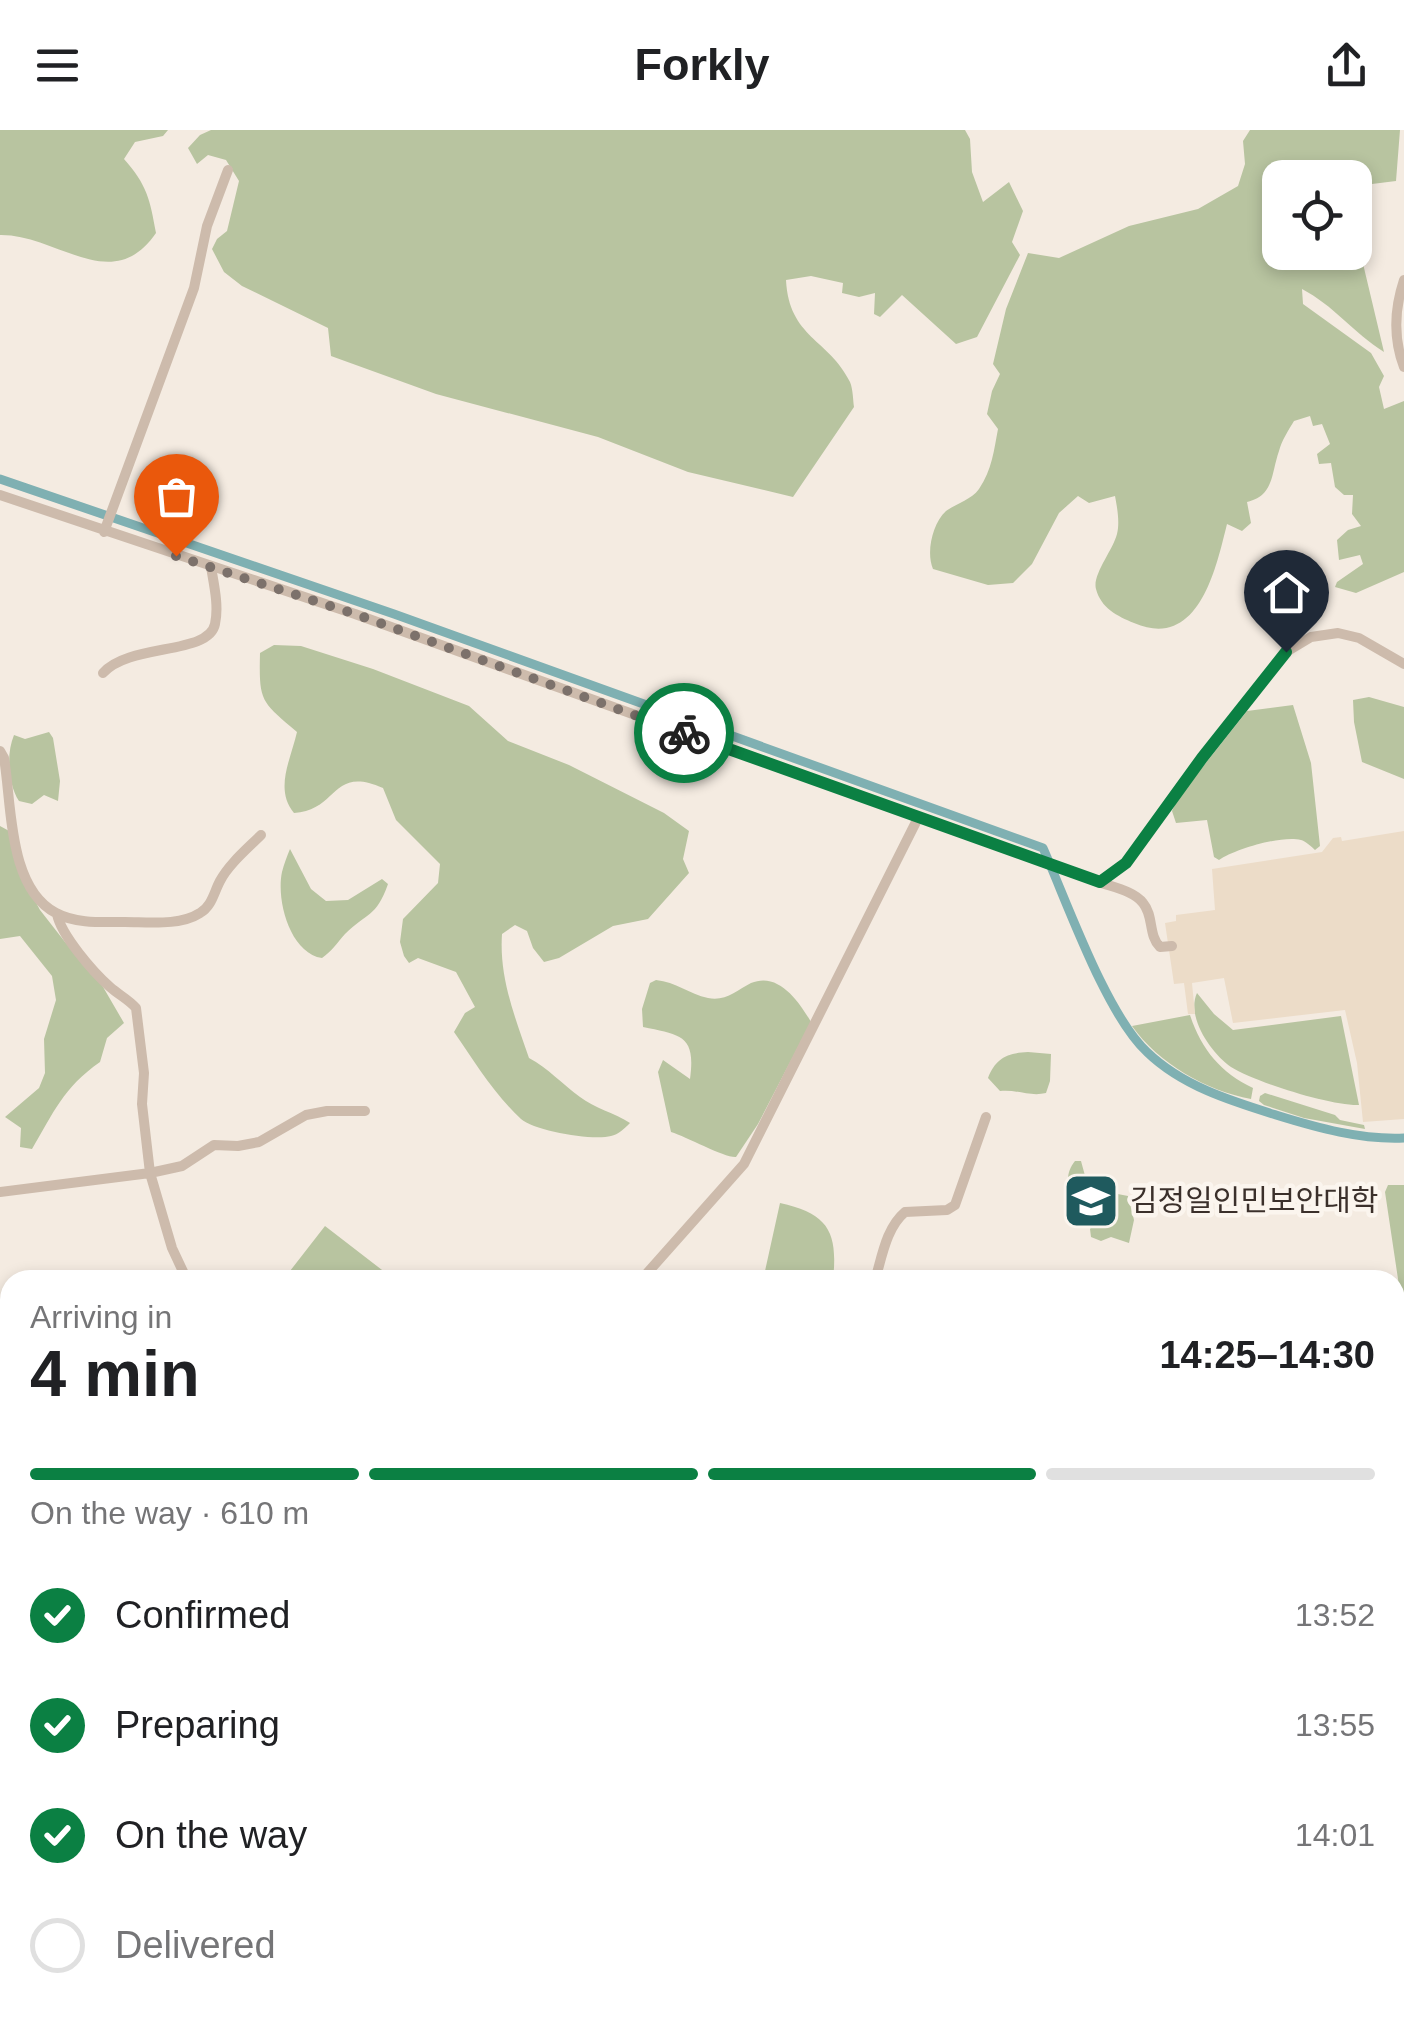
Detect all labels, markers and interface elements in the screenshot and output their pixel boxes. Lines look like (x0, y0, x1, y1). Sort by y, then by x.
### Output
icon: menu (30, 38, 85, 93)
icon: share (1319, 38, 1374, 93)
text: Forkly (634, 39, 770, 90)
map controls (1262, 160, 1372, 270)
button: locate (1262, 160, 1372, 270)
pin (134, 454, 219, 557)
icon: bag (149, 469, 204, 524)
pin (1244, 550, 1329, 653)
icon: home (1259, 565, 1314, 620)
courier (634, 683, 734, 783)
icon: bike (657, 706, 712, 761)
school or university icon: 김정일인민보안대학 (1061, 1171, 1121, 1231)
place label: 김정일인민보안대학 (1130, 1184, 1378, 1217)
text: Arriving in (30, 1299, 172, 1335)
text: 14:25–14:30 (1159, 1334, 1375, 1376)
text: 4 min (30, 1337, 200, 1410)
text: On the way · 610 m (30, 1495, 309, 1531)
icon: check (30, 1588, 85, 1643)
text: Confirmed (115, 1594, 290, 1636)
text: 13:52 (1295, 1597, 1375, 1633)
icon: check (30, 1698, 85, 1753)
text: Preparing (115, 1704, 280, 1746)
text: 13:55 (1295, 1707, 1375, 1743)
icon: check (30, 1808, 85, 1863)
text: On the way (115, 1814, 307, 1856)
text: 14:01 (1295, 1817, 1375, 1853)
text: Delivered (115, 1924, 276, 1966)

